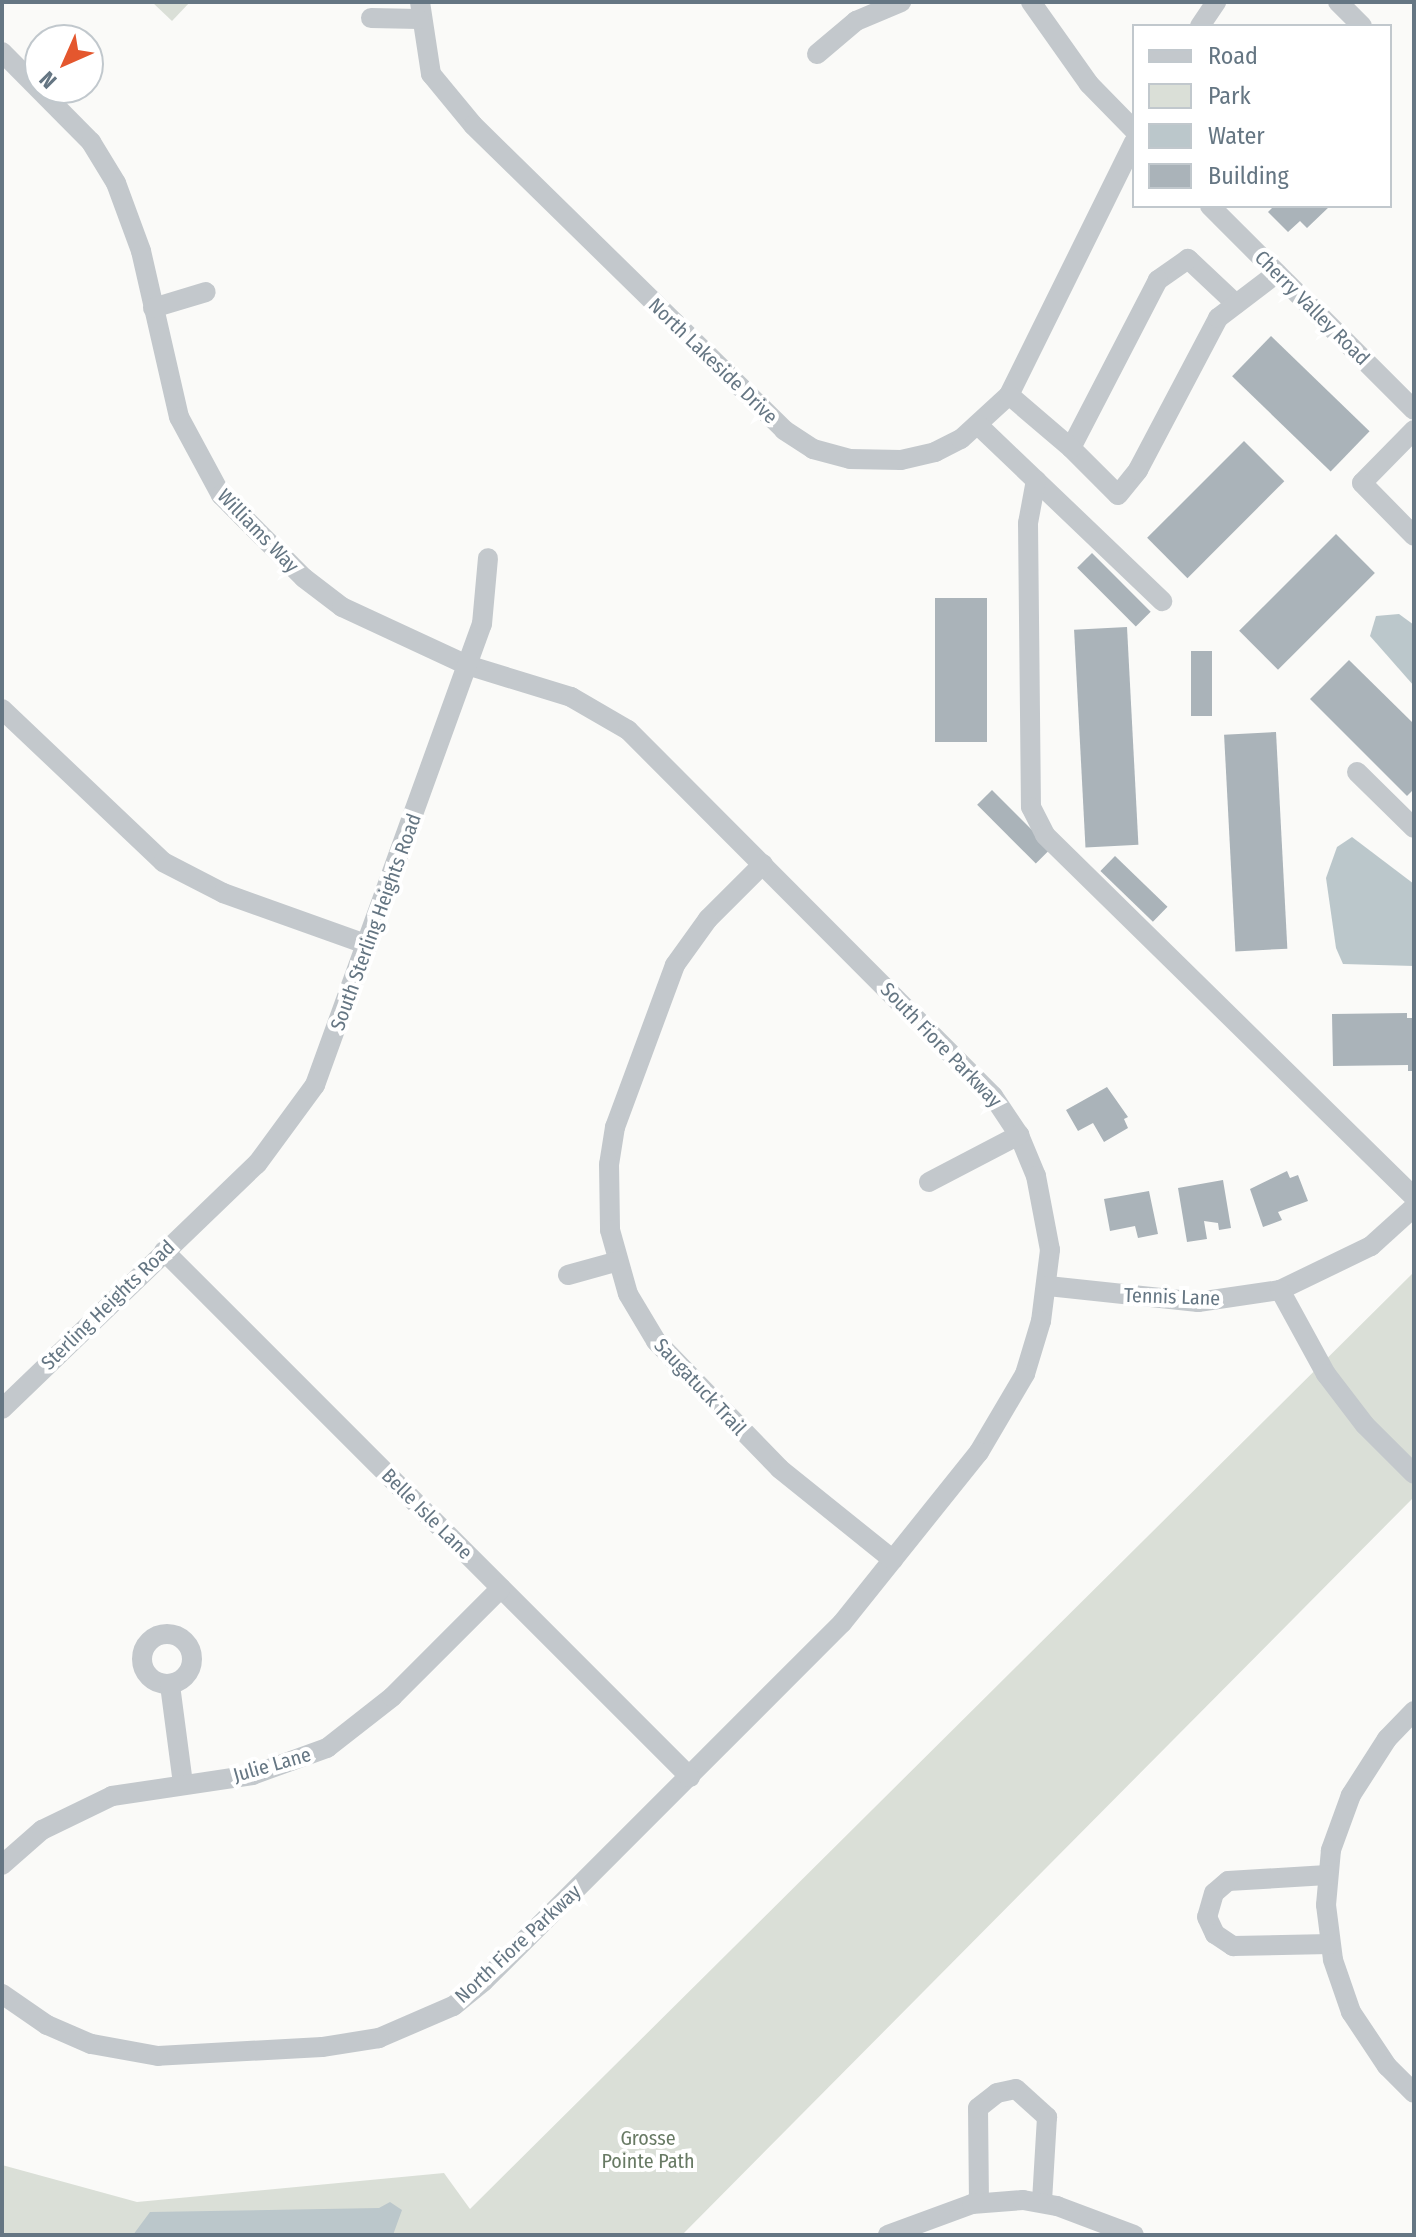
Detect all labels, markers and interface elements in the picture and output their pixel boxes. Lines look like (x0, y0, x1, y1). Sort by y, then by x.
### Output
north arrow (24, 24, 104, 104)
legend (1132, 24, 1392, 208)
text: Road (1208, 42, 1258, 70)
text: N (34, 66, 62, 94)
text: Park (1208, 82, 1251, 110)
text: Water (1208, 122, 1265, 150)
text: Building (1208, 162, 1289, 190)
street label: Cherry Valley Road (1250, 246, 1374, 370)
street label: North Lakeside Drive (643, 293, 783, 429)
street label: Williams Way (212, 484, 304, 578)
street label: South Sterling Heights Road (326, 810, 426, 1034)
street label: South Fiore Parkway (875, 978, 1007, 1112)
street label: Sterling Heights Road (36, 1235, 180, 1375)
street label: Tennis Lane (1123, 1283, 1221, 1311)
street label: Saugatuck Trail (649, 1334, 751, 1440)
street label: Belle Isle Lane (377, 1464, 477, 1564)
street label: Julie Lane (230, 1742, 314, 1788)
street label: North Fiore Parkway (450, 1880, 586, 2008)
park label: Grosse Pointe Path (601, 2127, 695, 2174)

